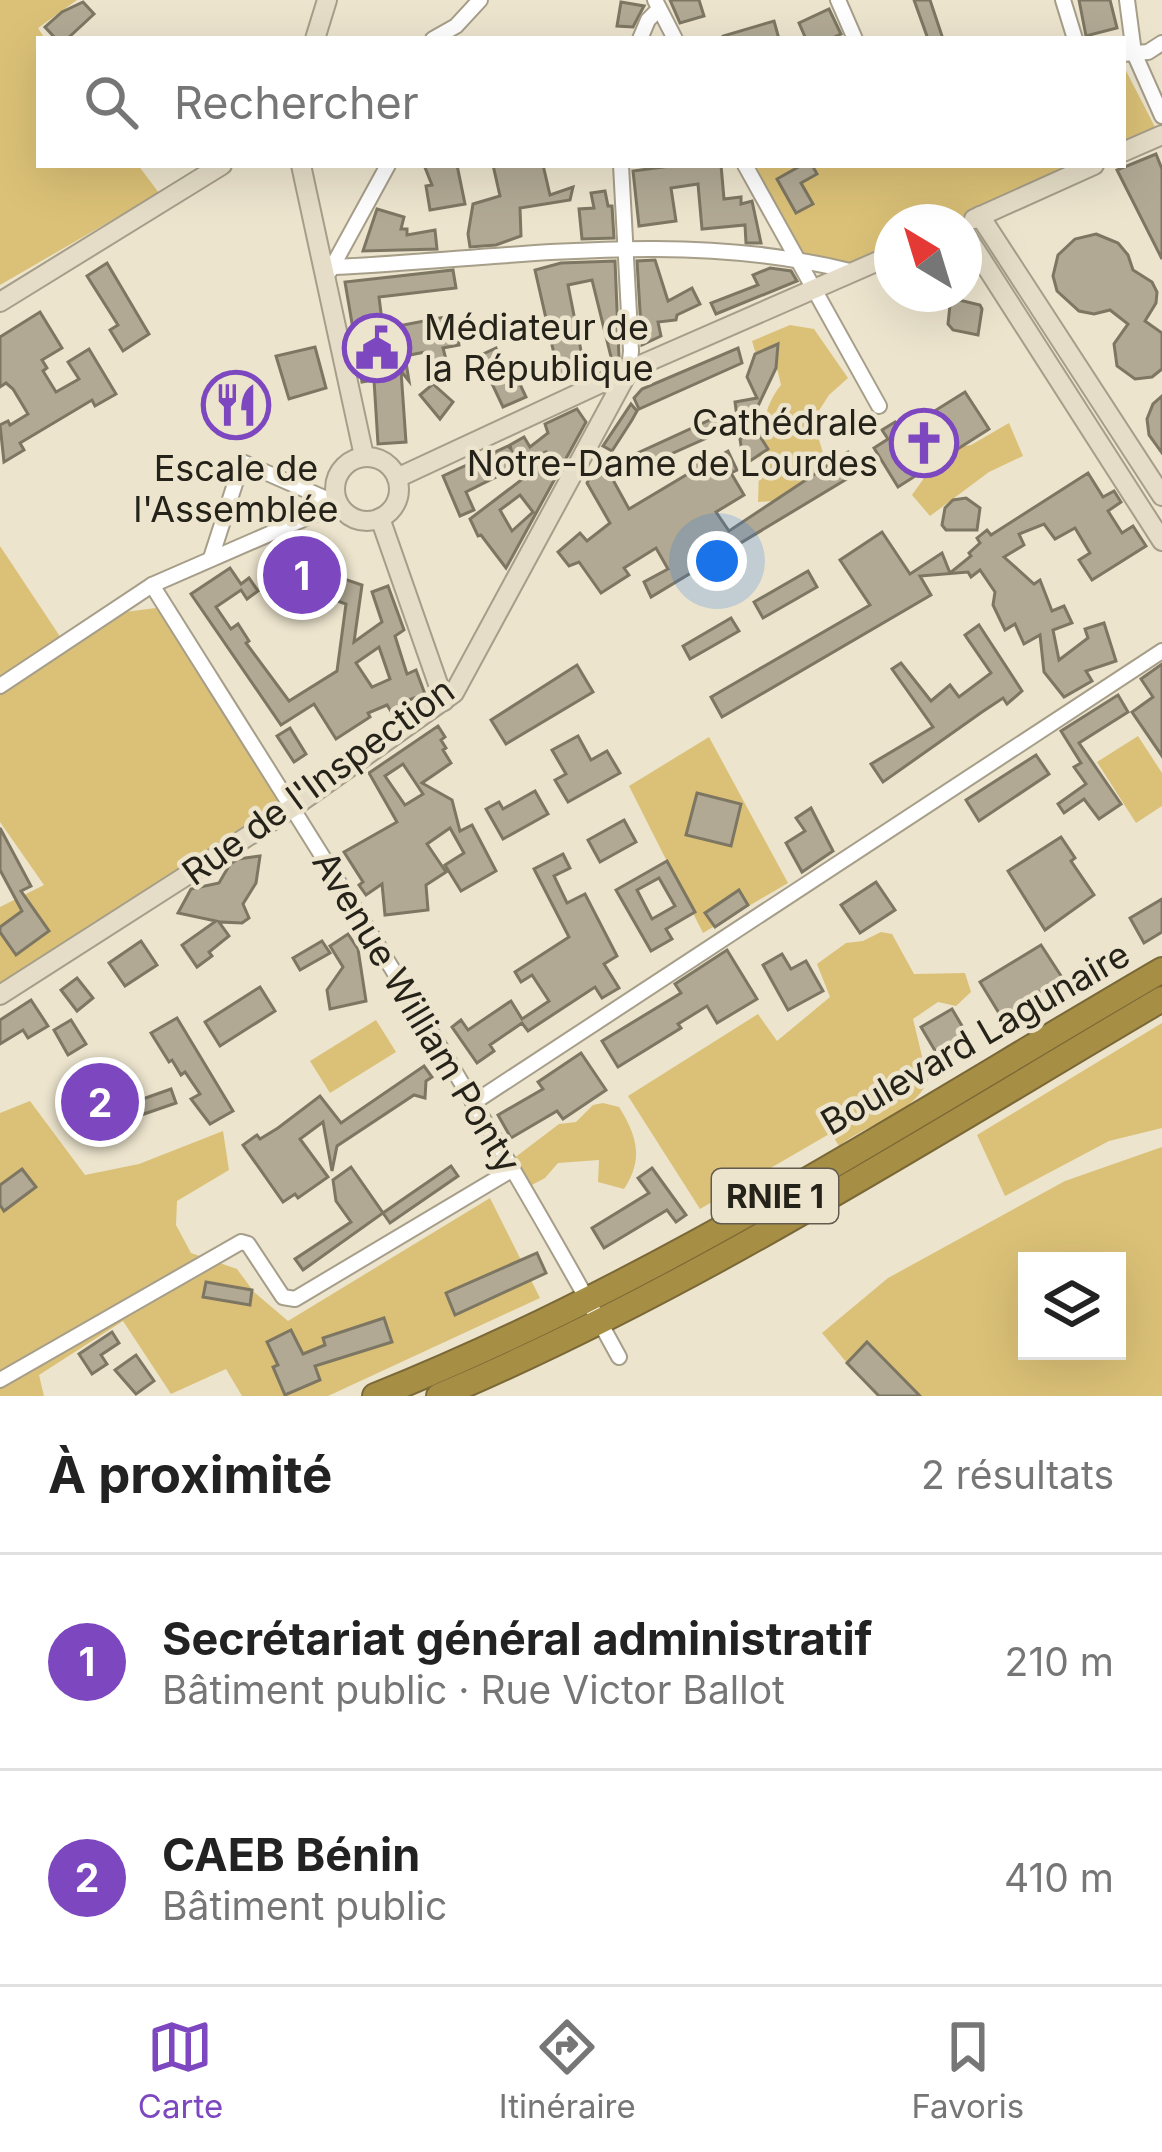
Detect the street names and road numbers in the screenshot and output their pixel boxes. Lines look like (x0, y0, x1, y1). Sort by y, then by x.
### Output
street label: Rue de l'Inspection (174, 668, 462, 894)
street label: Avenue William Ponty (304, 843, 530, 1181)
street label: Boulevard Lagunaire (813, 932, 1137, 1144)
road number: RNIE 1 (712, 1169, 838, 1223)

